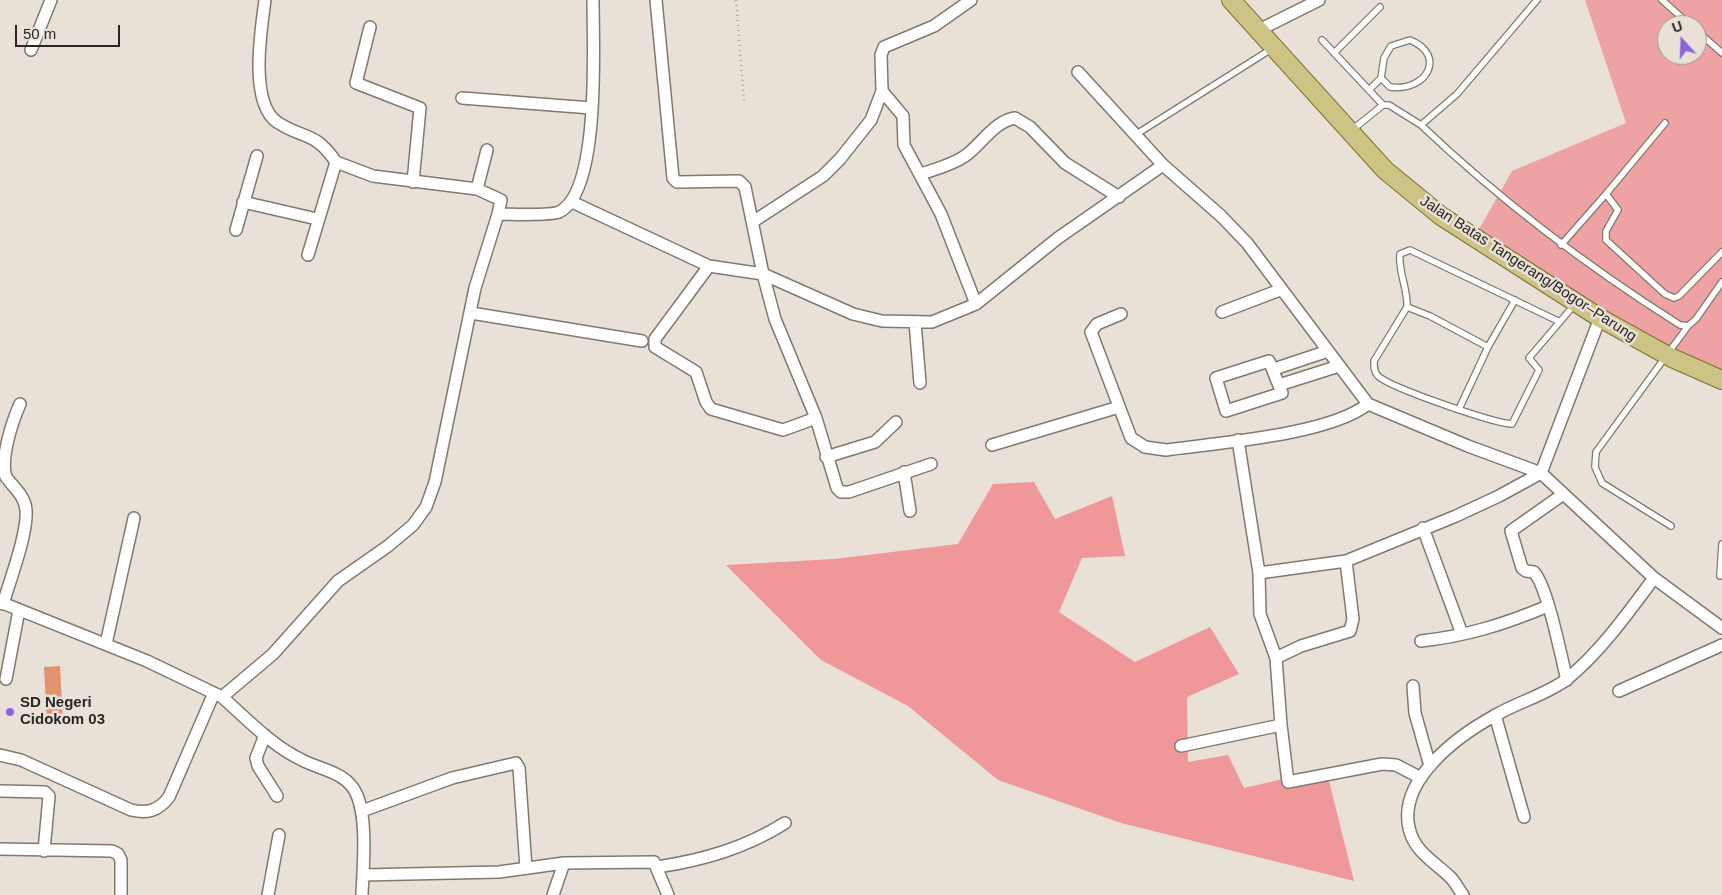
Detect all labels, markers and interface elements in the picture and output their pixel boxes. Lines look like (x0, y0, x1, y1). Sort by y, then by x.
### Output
scale bar (18, 15, 122, 47)
north arrow (1657, 15, 1707, 65)
text: U (1670, 18, 1685, 36)
text: 50 m (23, 25, 56, 42)
street label: Jalan Batas Tangerang/Bogor–Parung (1416, 192, 1640, 346)
place label: SD Negeri Cidokom 03 (20, 694, 105, 729)
marker: SD Negeri Cidokom 03 (4, 706, 16, 718)

